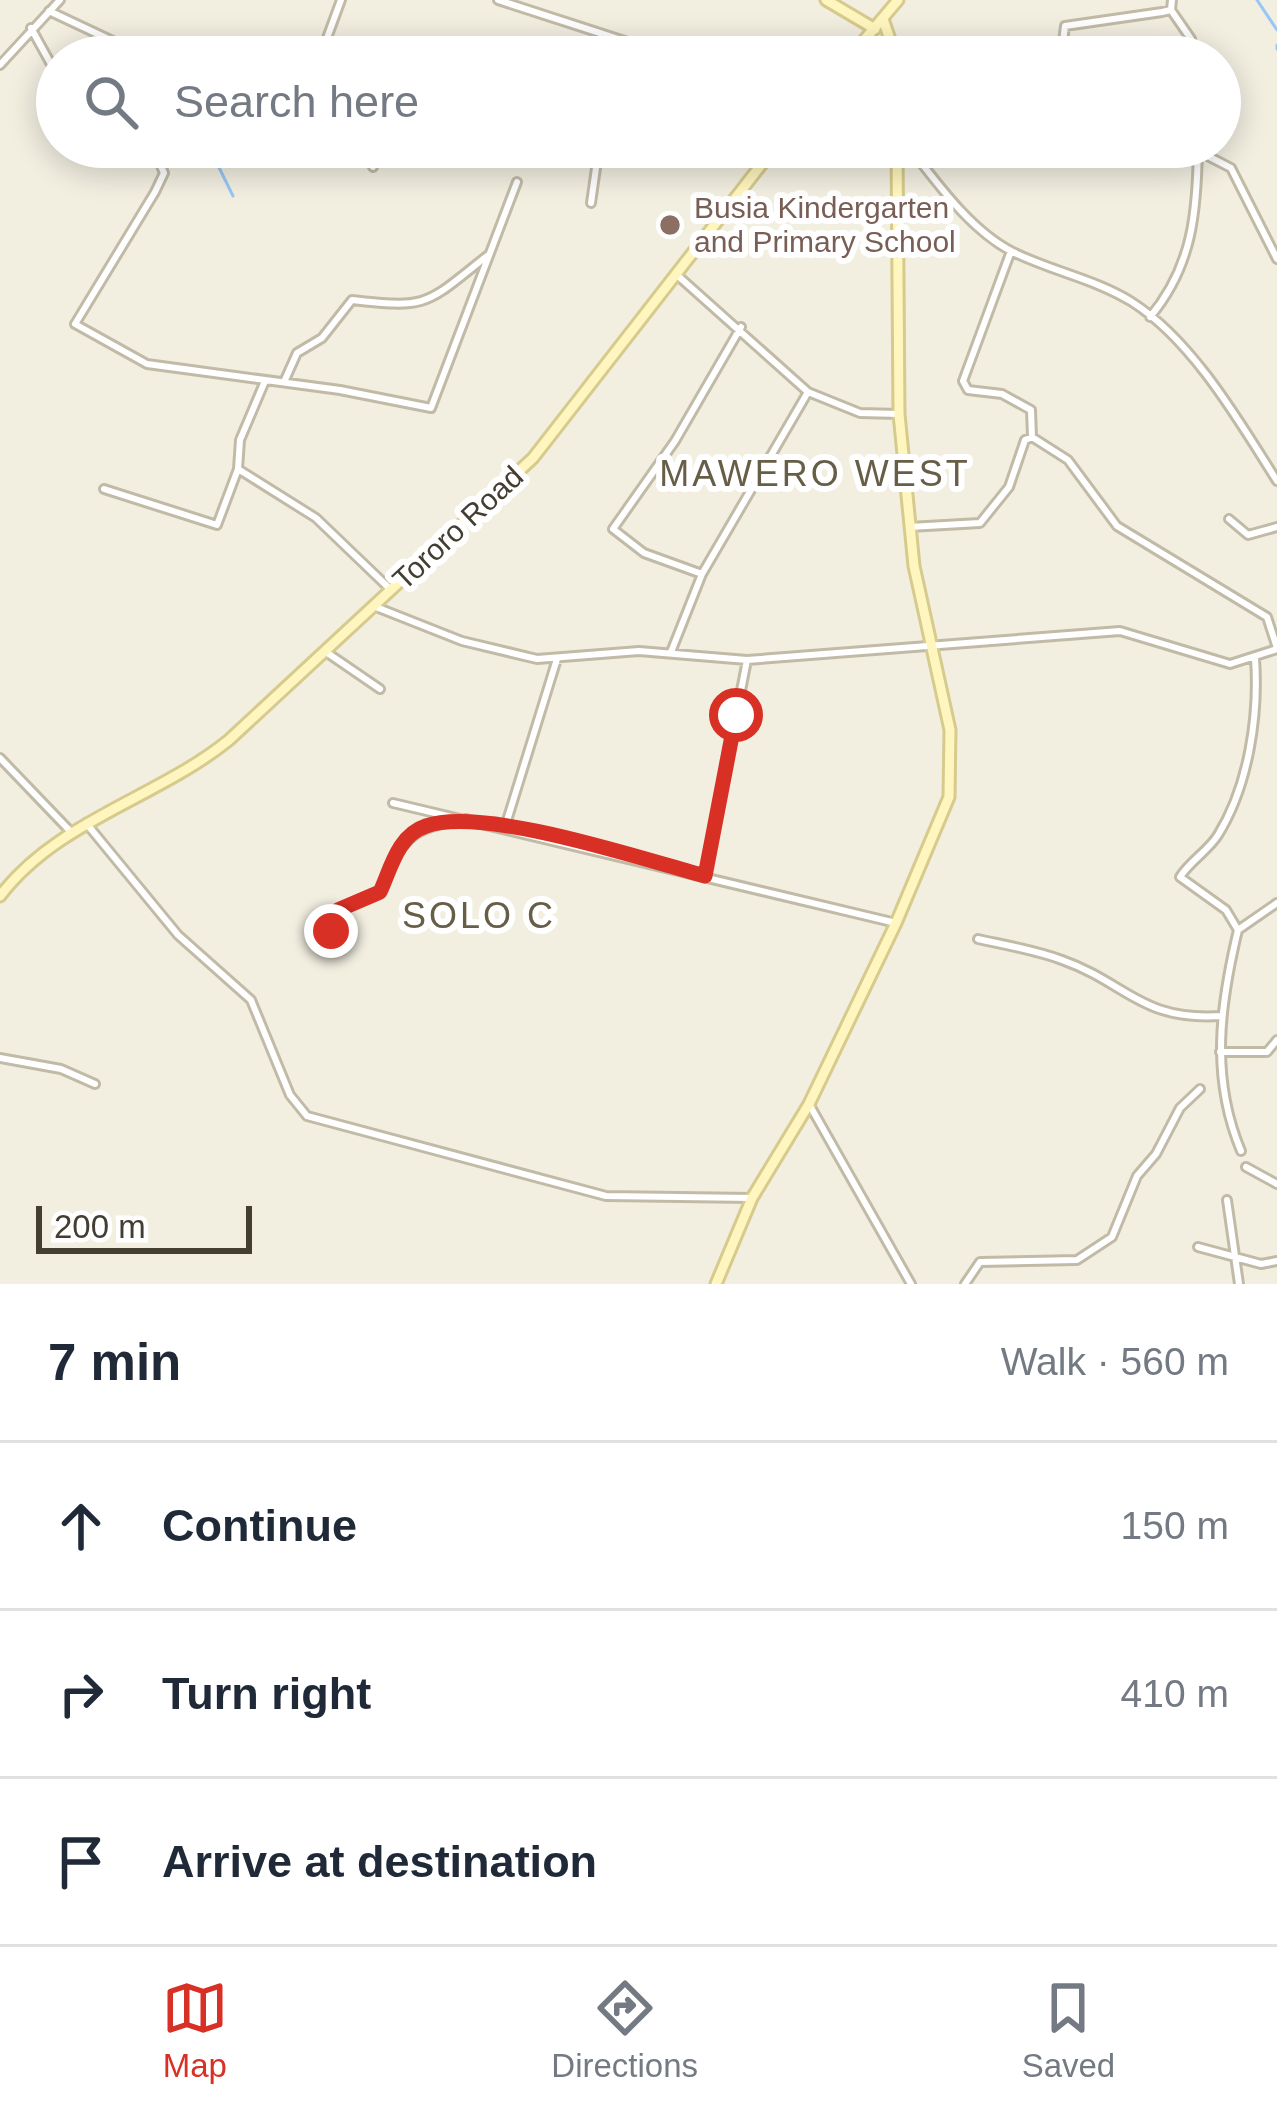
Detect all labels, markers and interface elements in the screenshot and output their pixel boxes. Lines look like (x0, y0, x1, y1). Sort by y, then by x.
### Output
search box (36, 36, 1241, 168)
icon: search (78, 69, 144, 135)
text: Search here (174, 76, 419, 127)
place label: Busia Kindergarten and Primary School (694, 191, 956, 258)
marker: Busia Kindergarten and Primary School (657, 212, 683, 238)
district label: MAWERO WEST (659, 453, 971, 494)
street label: Tororo Road (386, 459, 529, 596)
route start (709, 688, 763, 742)
district label: SOLO C (402, 895, 556, 936)
route end (304, 904, 358, 958)
scale bar (36, 1200, 252, 1253)
text: 200 m (54, 1208, 146, 1245)
text: 7 min (48, 1334, 181, 1391)
text: Walk · 560 m (1001, 1340, 1229, 1383)
icon: ahead (48, 1493, 114, 1559)
text: Continue (162, 1500, 357, 1551)
text: 150 m (1121, 1504, 1229, 1547)
icon: right (48, 1661, 114, 1727)
text: Turn right (162, 1668, 371, 1719)
text: 410 m (1121, 1672, 1229, 1715)
icon: arrive (48, 1829, 114, 1895)
text: Arrive at destination (162, 1836, 597, 1887)
tab: Map (162, 1975, 228, 2085)
tab: Directions (551, 1975, 698, 2085)
tab: Saved (1022, 1975, 1115, 2085)

